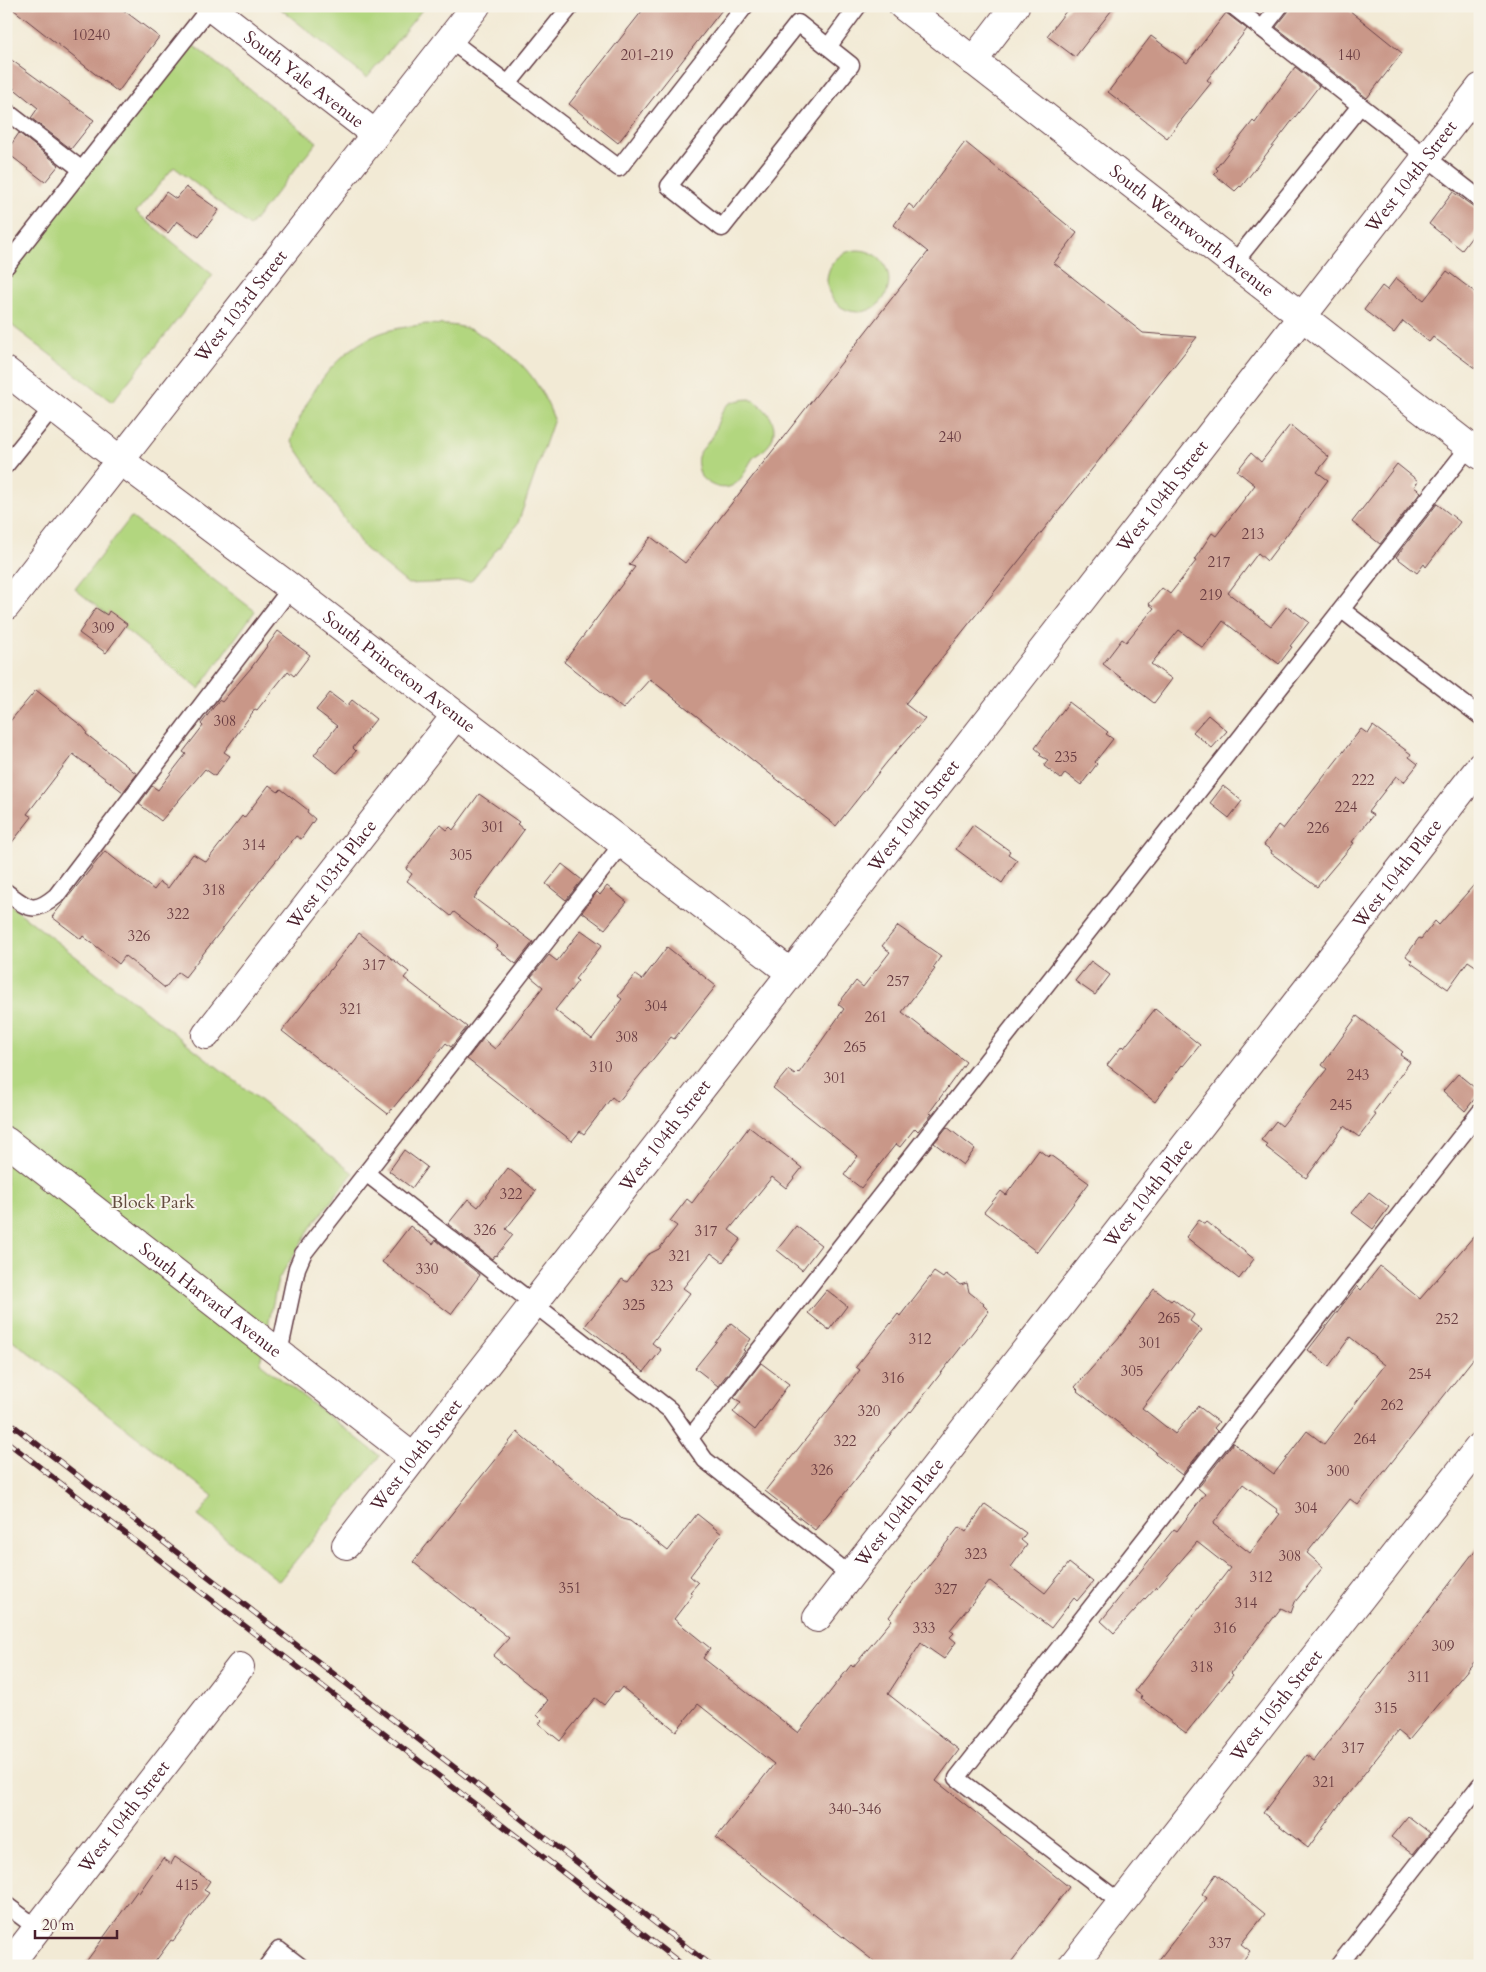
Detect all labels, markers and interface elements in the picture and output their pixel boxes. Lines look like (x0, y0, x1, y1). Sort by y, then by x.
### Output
house number: 10240 (72, 25, 111, 45)
street label: South Yale Avenue (238, 25, 369, 134)
house number: 201-219 (621, 45, 674, 65)
house number: 140 (1337, 45, 1361, 65)
street label: West 104th Street (1359, 115, 1463, 239)
street label: South Wentworth Avenue (1104, 159, 1279, 303)
street label: West 103rd Street (189, 245, 294, 369)
house number: 240 (938, 427, 962, 447)
street label: West 104th Street (1110, 435, 1215, 559)
house number: 213 (1241, 524, 1265, 544)
house number: 217 (1207, 552, 1231, 572)
house number: 219 (1199, 585, 1223, 605)
street label: South Princeton Avenue (317, 605, 481, 739)
house number: 309 (91, 618, 115, 638)
house number: 308 (213, 711, 237, 731)
house number: 235 (1054, 747, 1078, 767)
street label: West 104th Street (862, 754, 966, 878)
house number: 222 (1351, 770, 1375, 790)
house number: 224 (1334, 797, 1358, 817)
street label: West 104th Place (1346, 814, 1448, 934)
street label: West 103rd Place (281, 815, 383, 935)
house number: 301 (481, 817, 505, 837)
house number: 226 (1306, 818, 1330, 838)
house number: 314 (242, 835, 266, 855)
house number: 305 (449, 845, 473, 865)
house number: 318 (202, 880, 226, 900)
house number: 322 (166, 904, 190, 924)
house number: 326 (127, 926, 151, 946)
house number: 317 (362, 955, 386, 975)
house number: 257 (886, 971, 910, 991)
house number: 304 (644, 996, 668, 1016)
house number: 321 (339, 999, 363, 1019)
house number: 261 (864, 1007, 888, 1027)
house number: 308 (615, 1027, 639, 1047)
house number: 265 (843, 1037, 867, 1057)
house number: 310 (589, 1057, 613, 1077)
house number: 243 (1346, 1065, 1370, 1085)
house number: 301 (823, 1068, 847, 1088)
street label: West 104th Street (613, 1074, 717, 1198)
house number: 245 (1329, 1095, 1353, 1115)
street label: West 104th Place (1098, 1133, 1199, 1254)
house number: 322 (499, 1184, 523, 1204)
park label: Block Park (111, 1190, 195, 1215)
house number: 326 (473, 1220, 497, 1240)
house number: 317 (694, 1221, 718, 1241)
street label: South Harvard Avenue (134, 1237, 287, 1364)
house number: 321 (668, 1246, 692, 1266)
house number: 330 (415, 1259, 439, 1279)
house number: 323 (650, 1276, 674, 1296)
house number: 325 (622, 1295, 646, 1315)
house number: 265 (1157, 1308, 1181, 1328)
house number: 252 (1435, 1309, 1459, 1329)
house number: 312 (908, 1329, 932, 1349)
house number: 301 (1138, 1333, 1162, 1353)
house number: 305 (1120, 1361, 1144, 1381)
house number: 254 (1408, 1364, 1432, 1384)
house number: 316 (881, 1368, 905, 1388)
street label: West 104th Street (364, 1394, 468, 1518)
house number: 262 (1380, 1395, 1404, 1415)
house number: 320 (857, 1401, 881, 1421)
house number: 264 (1353, 1429, 1377, 1449)
house number: 322 (833, 1431, 857, 1451)
street label: West 104th Place (849, 1453, 950, 1573)
house number: 326 (810, 1460, 834, 1480)
house number: 300 (1326, 1461, 1350, 1481)
house number: 304 (1294, 1498, 1318, 1518)
house number: 323 (964, 1544, 988, 1564)
house number: 308 (1278, 1546, 1302, 1566)
house number: 312 (1249, 1567, 1273, 1587)
house number: 351 (558, 1578, 582, 1598)
house number: 327 (934, 1579, 958, 1599)
house number: 314 (1234, 1593, 1258, 1613)
house number: 333 (912, 1618, 936, 1638)
house number: 316 (1213, 1618, 1237, 1638)
house number: 309 (1431, 1636, 1455, 1656)
street label: West 105th Street (1224, 1644, 1329, 1768)
house number: 318 (1190, 1657, 1214, 1677)
house number: 311 (1407, 1667, 1431, 1687)
house number: 315 (1374, 1698, 1398, 1718)
house number: 317 (1341, 1738, 1365, 1758)
street label: West 104th Street (72, 1755, 176, 1879)
house number: 321 (1312, 1772, 1336, 1792)
house number: 340-346 (829, 1799, 882, 1819)
house number: 415 (175, 1875, 199, 1895)
scale bar (35, 1907, 118, 1939)
text: 20 m (42, 1915, 74, 1935)
house number: 337 (1208, 1933, 1232, 1953)

